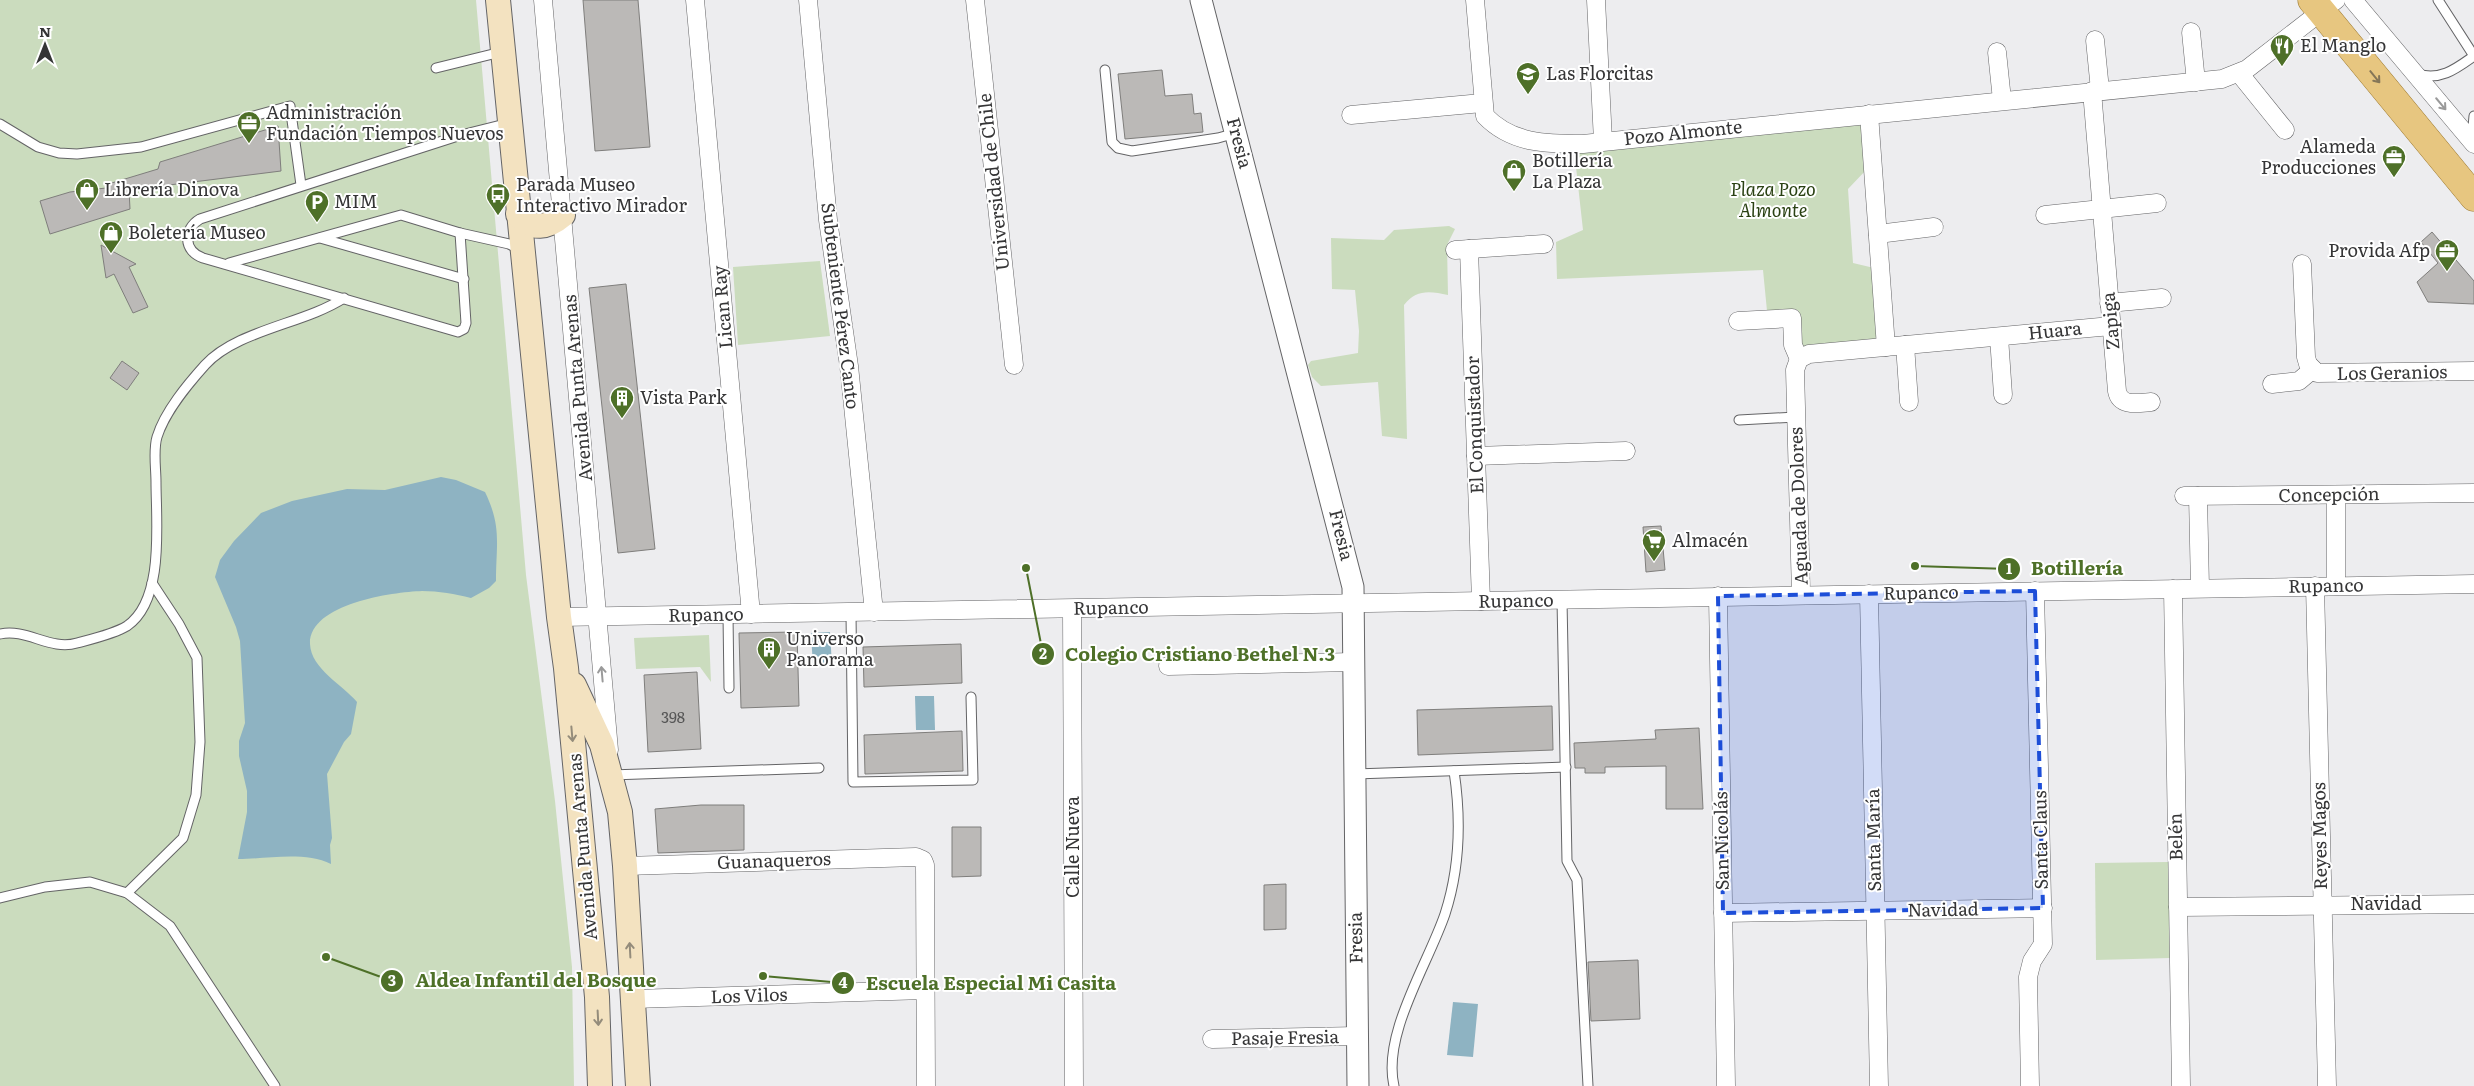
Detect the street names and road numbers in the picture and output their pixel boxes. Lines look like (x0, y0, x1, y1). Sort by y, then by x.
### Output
street label: Universidad de Chile (970, 92, 1015, 272)
street label: Pozo Almonte (1622, 112, 1743, 151)
street label: Fresia (1221, 114, 1260, 171)
street label: Subteniente Pérez Canto (815, 201, 868, 411)
street label: Lican Ray (704, 264, 739, 350)
street label: Zapiga (2094, 291, 2125, 351)
street label: Avenida Punta Arenas (555, 294, 598, 483)
street label: Huara (2027, 313, 2083, 346)
street label: El Conquistador (1458, 355, 1489, 495)
street label: Los Geranios (2336, 357, 2447, 386)
street label: Aguada de Dolores (1781, 427, 1814, 586)
street label: Concepción (2278, 479, 2380, 508)
street label: Fresia (1323, 506, 1362, 563)
street label: Rupanco (2288, 570, 2364, 599)
street label: Rupanco (1883, 577, 1959, 606)
street label: Rupanco (1478, 585, 1554, 614)
street label: Rupanco (1073, 592, 1149, 621)
street label: Rupanco (668, 599, 744, 628)
street label: Avenida Punta Arenas (560, 753, 603, 942)
street label: Reyes Magos (2304, 782, 2333, 890)
street label: Santa María (1858, 788, 1887, 892)
street label: Santa Claus (2025, 790, 2054, 890)
street label: San Nicolás (1706, 791, 1735, 891)
street label: Calle Nueva (1058, 796, 1085, 898)
street label: Belén (2161, 813, 2188, 861)
street label: Guanaqueros (717, 844, 831, 875)
street label: Navidad (2350, 889, 2422, 916)
street label: Navidad (1907, 894, 1979, 923)
street label: Fresia (1341, 912, 1368, 964)
street label: Los Vilos (710, 980, 788, 1009)
street label: Pasaje Fresia (1231, 1022, 1340, 1051)

